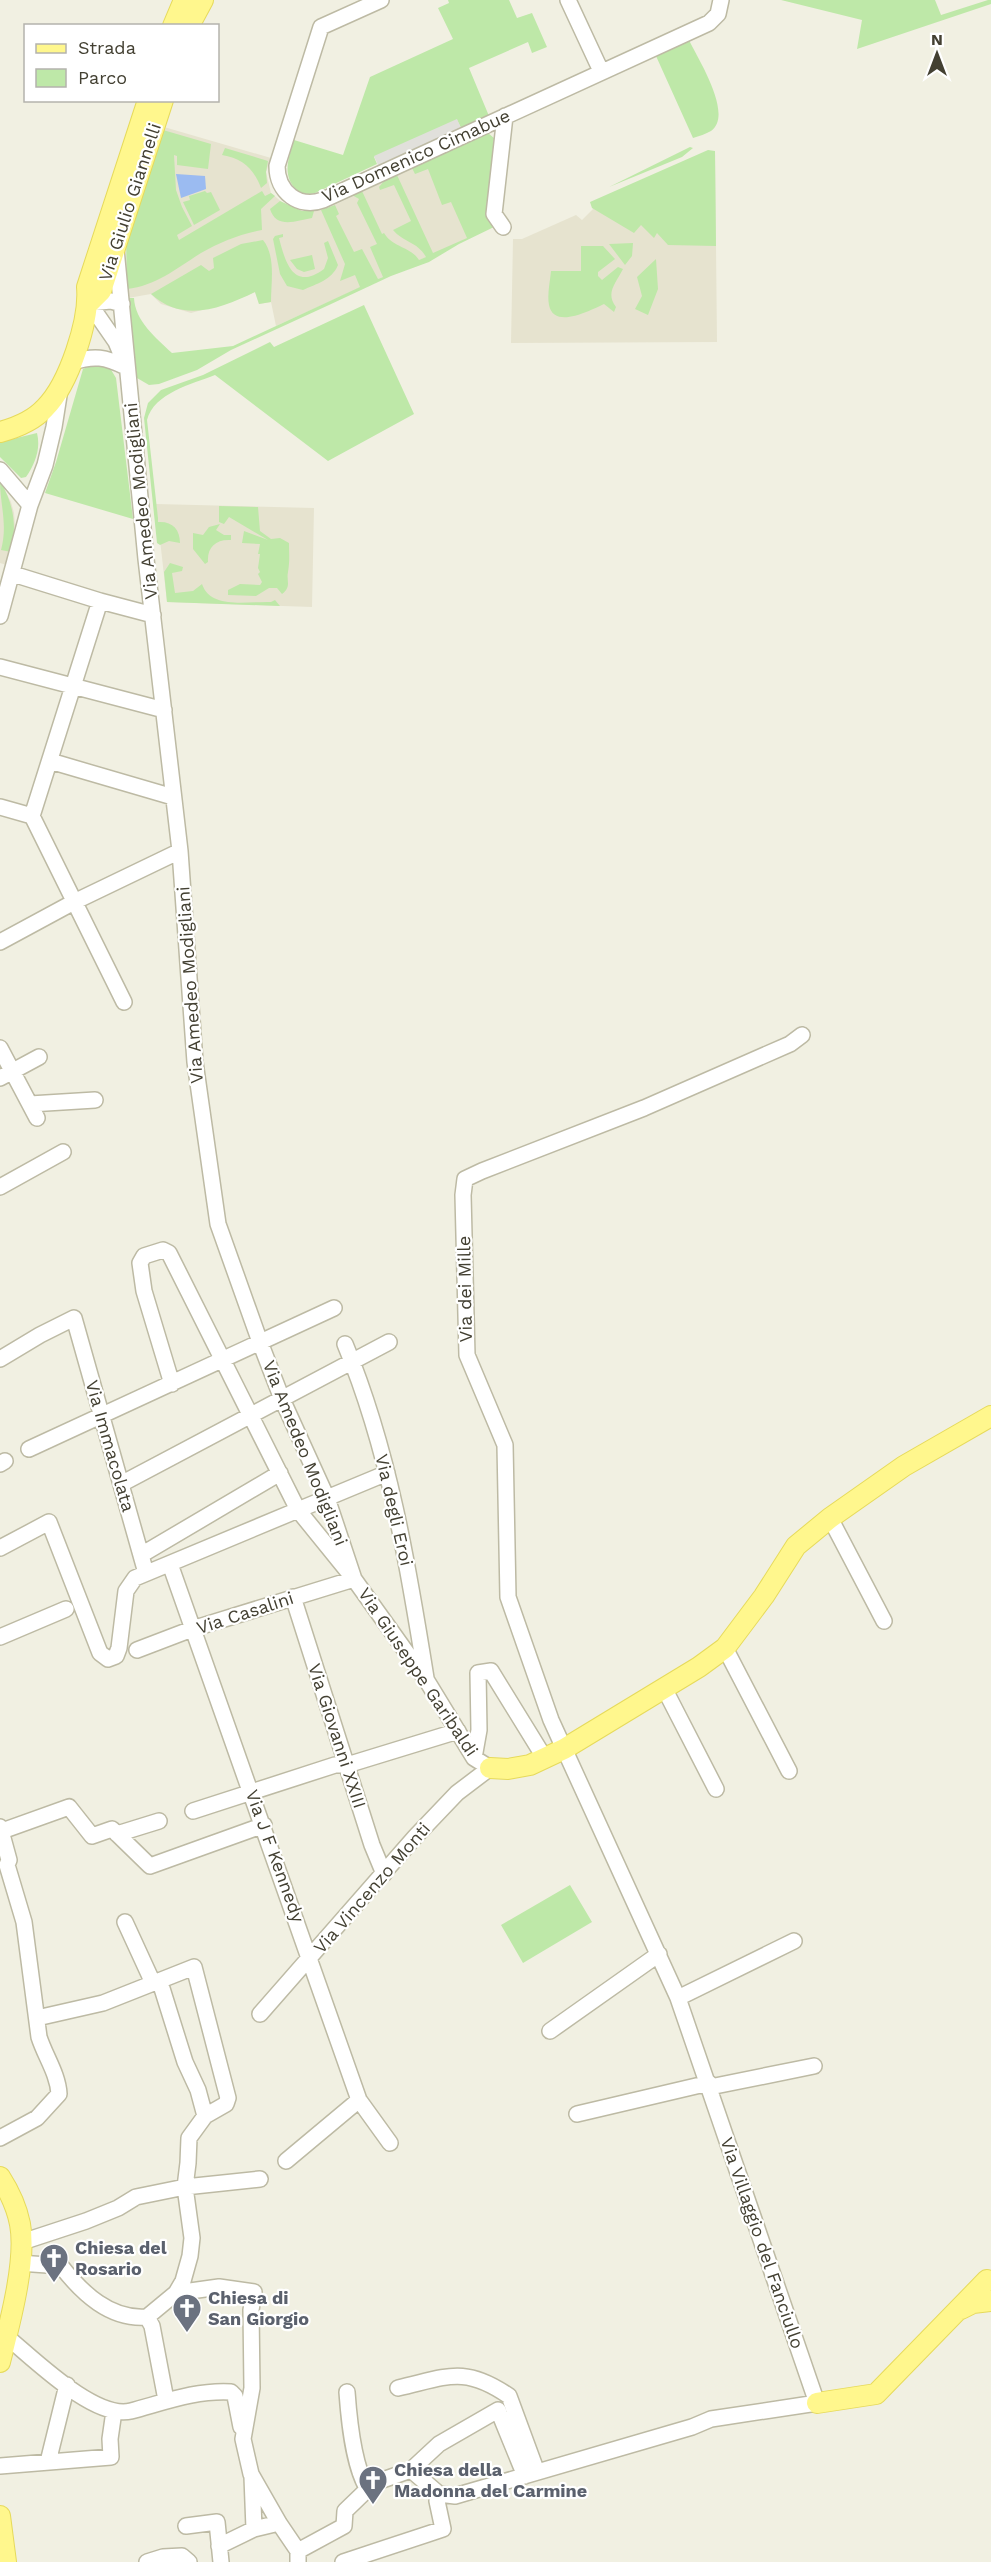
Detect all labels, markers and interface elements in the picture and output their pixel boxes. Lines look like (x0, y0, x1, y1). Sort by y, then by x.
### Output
legend (24, 24, 219, 102)
north arrow (907, 24, 967, 84)
text: N (931, 30, 943, 49)
text: Strada (78, 37, 136, 58)
text: Parco (78, 67, 127, 88)
street label: Via Domenico Cimabue (318, 104, 513, 207)
street label: Via Giulio Giannelli (94, 120, 165, 284)
street label: Via Amedeo Modigliani (120, 402, 161, 600)
street label: Via Amedeo Modigliani (172, 886, 207, 1084)
street label: Via dei Mille (453, 1236, 476, 1342)
street label: Via Amedeo Modigliani (259, 1357, 352, 1548)
street label: Via Immacolata (82, 1378, 139, 1514)
street label: Via degli Eroi (371, 1452, 418, 1568)
street label: Via Giuseppe Garibaldi (354, 1583, 483, 1760)
street label: Via Casalini (194, 1587, 296, 1638)
street label: Via Giovanni XXIII (304, 1661, 371, 1811)
street label: Via J F Kennedy (242, 1787, 309, 1926)
street label: Via Vincenzo Monti (309, 1818, 434, 1957)
street label: Via Villaggio del Fanciullo (716, 2134, 809, 2351)
place label: Chiesa del Rosario (75, 2237, 167, 2279)
church icon: Chiesa del Rosario (38, 2242, 70, 2284)
place label: Chiesa di San Giorgio (208, 2287, 309, 2329)
church icon: Chiesa di San Giorgio (171, 2292, 203, 2334)
place label: Chiesa della Madonna del Carmine (394, 2459, 587, 2501)
church icon: Chiesa della Madonna del Carmine (357, 2464, 389, 2506)

